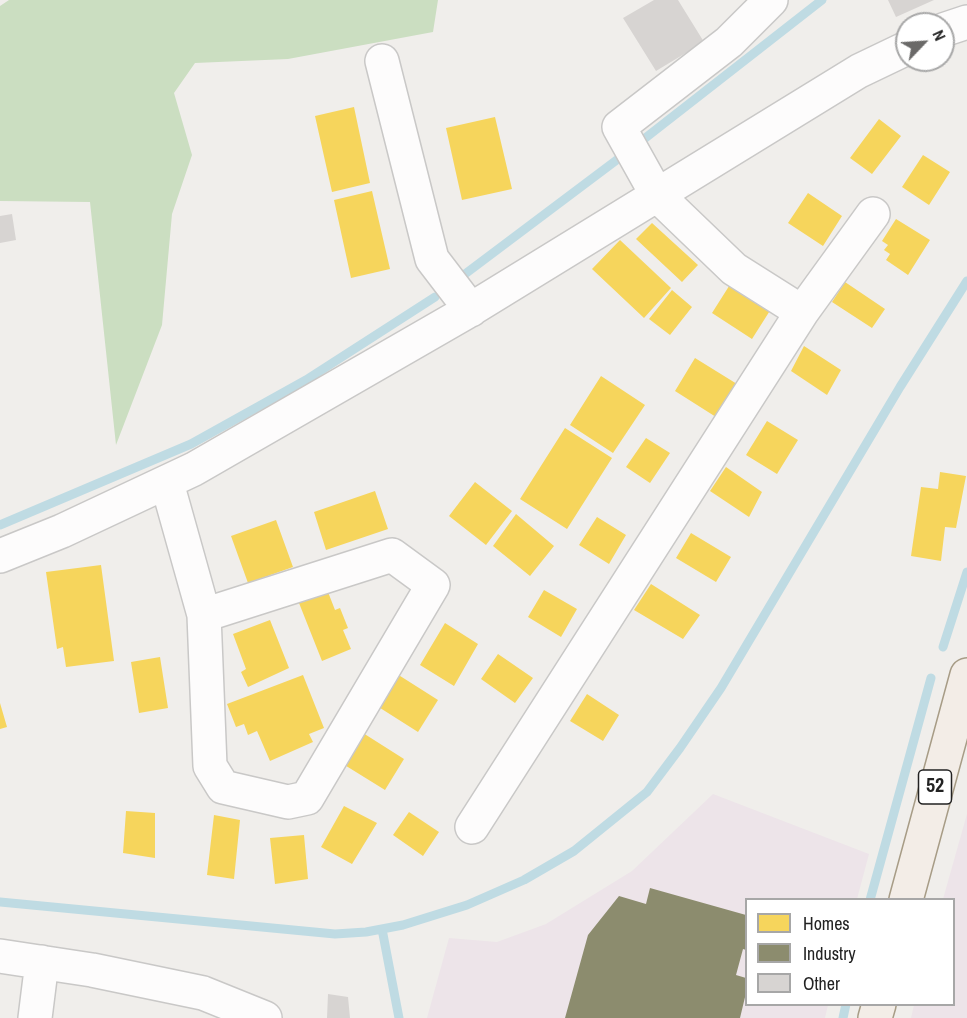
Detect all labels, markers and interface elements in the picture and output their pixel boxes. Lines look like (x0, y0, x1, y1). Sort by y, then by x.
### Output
north arrow (895, 12, 955, 72)
text: N (928, 26, 951, 44)
road number: 52 (918, 770, 952, 804)
legend (745, 898, 955, 1006)
text: Homes (803, 911, 850, 936)
text: Industry (803, 941, 856, 966)
text: Other (803, 971, 840, 996)

